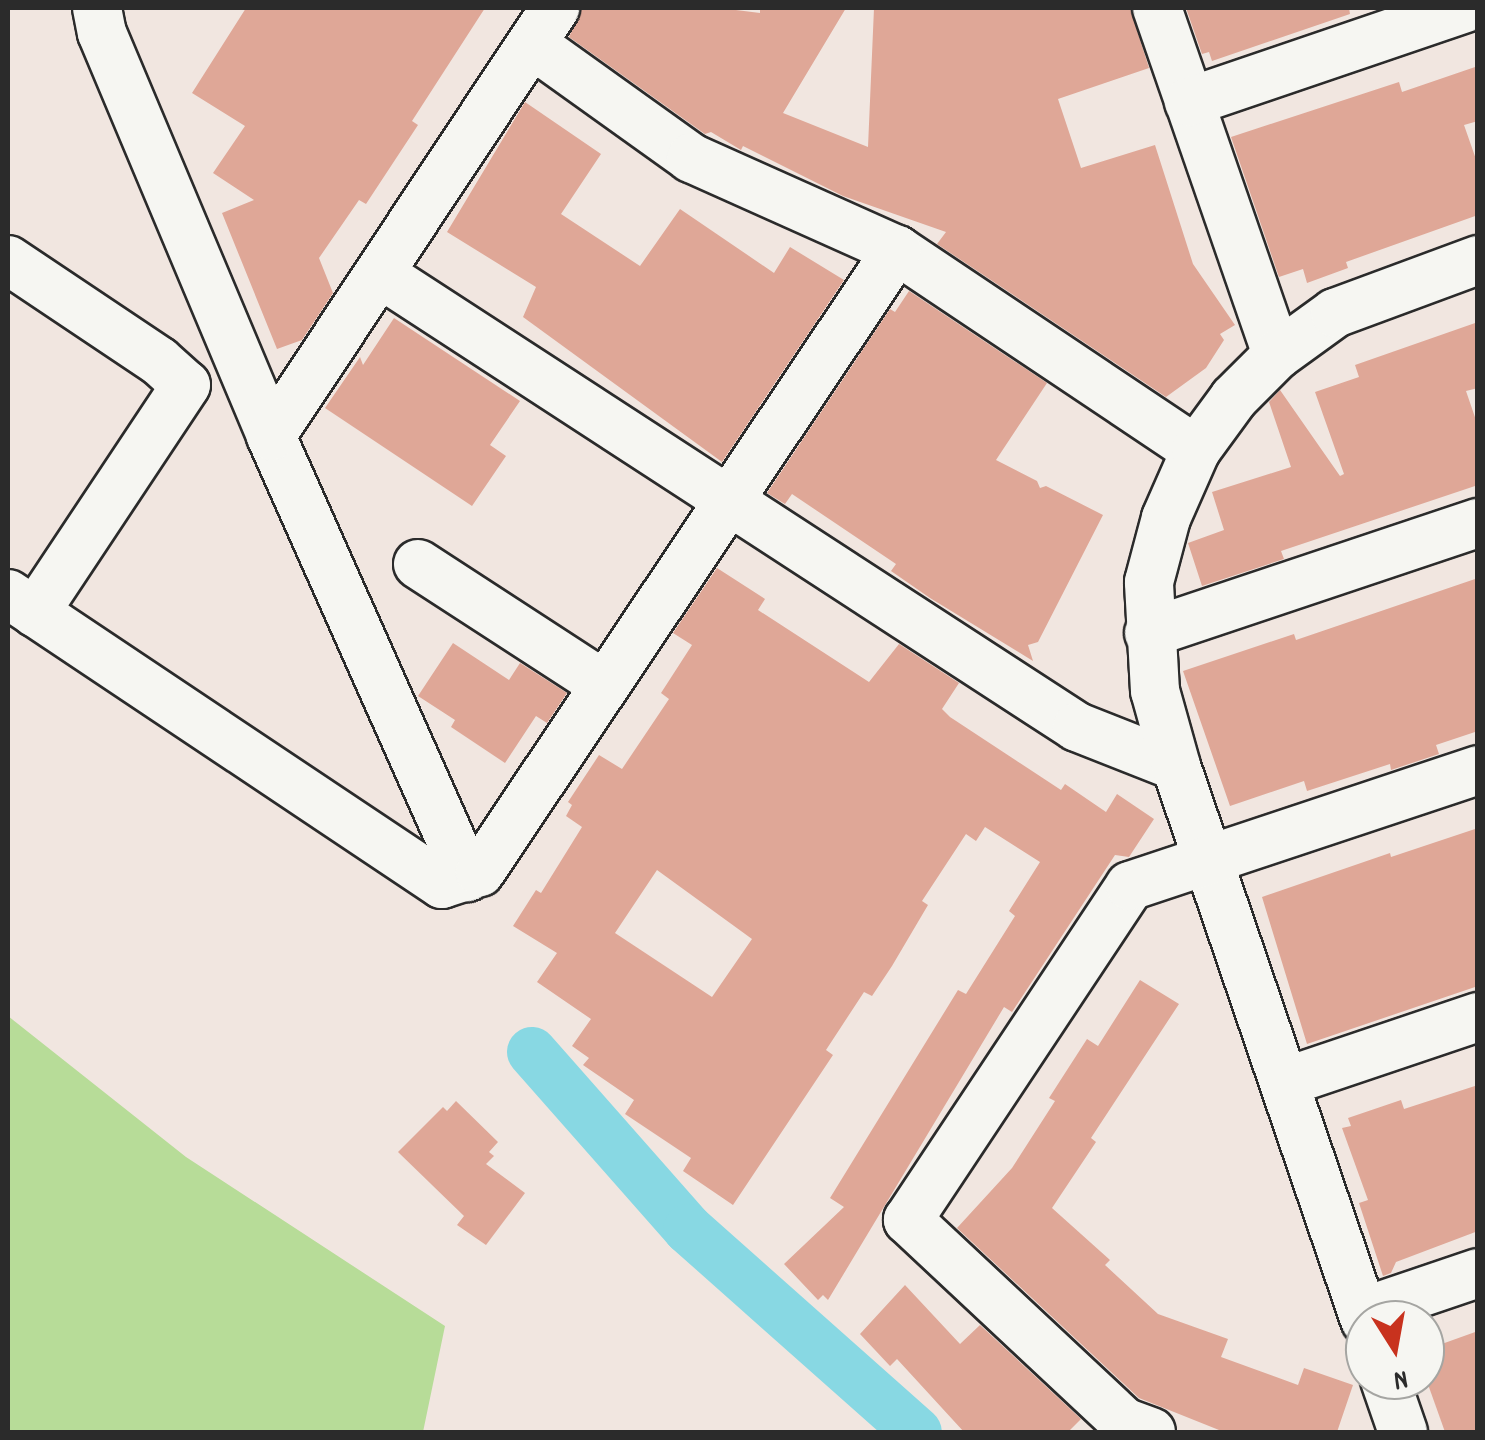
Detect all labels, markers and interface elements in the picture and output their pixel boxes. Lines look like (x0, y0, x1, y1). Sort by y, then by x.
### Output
north arrow (1345, 1300, 1445, 1400)
text: N (1390, 1357, 1411, 1398)

